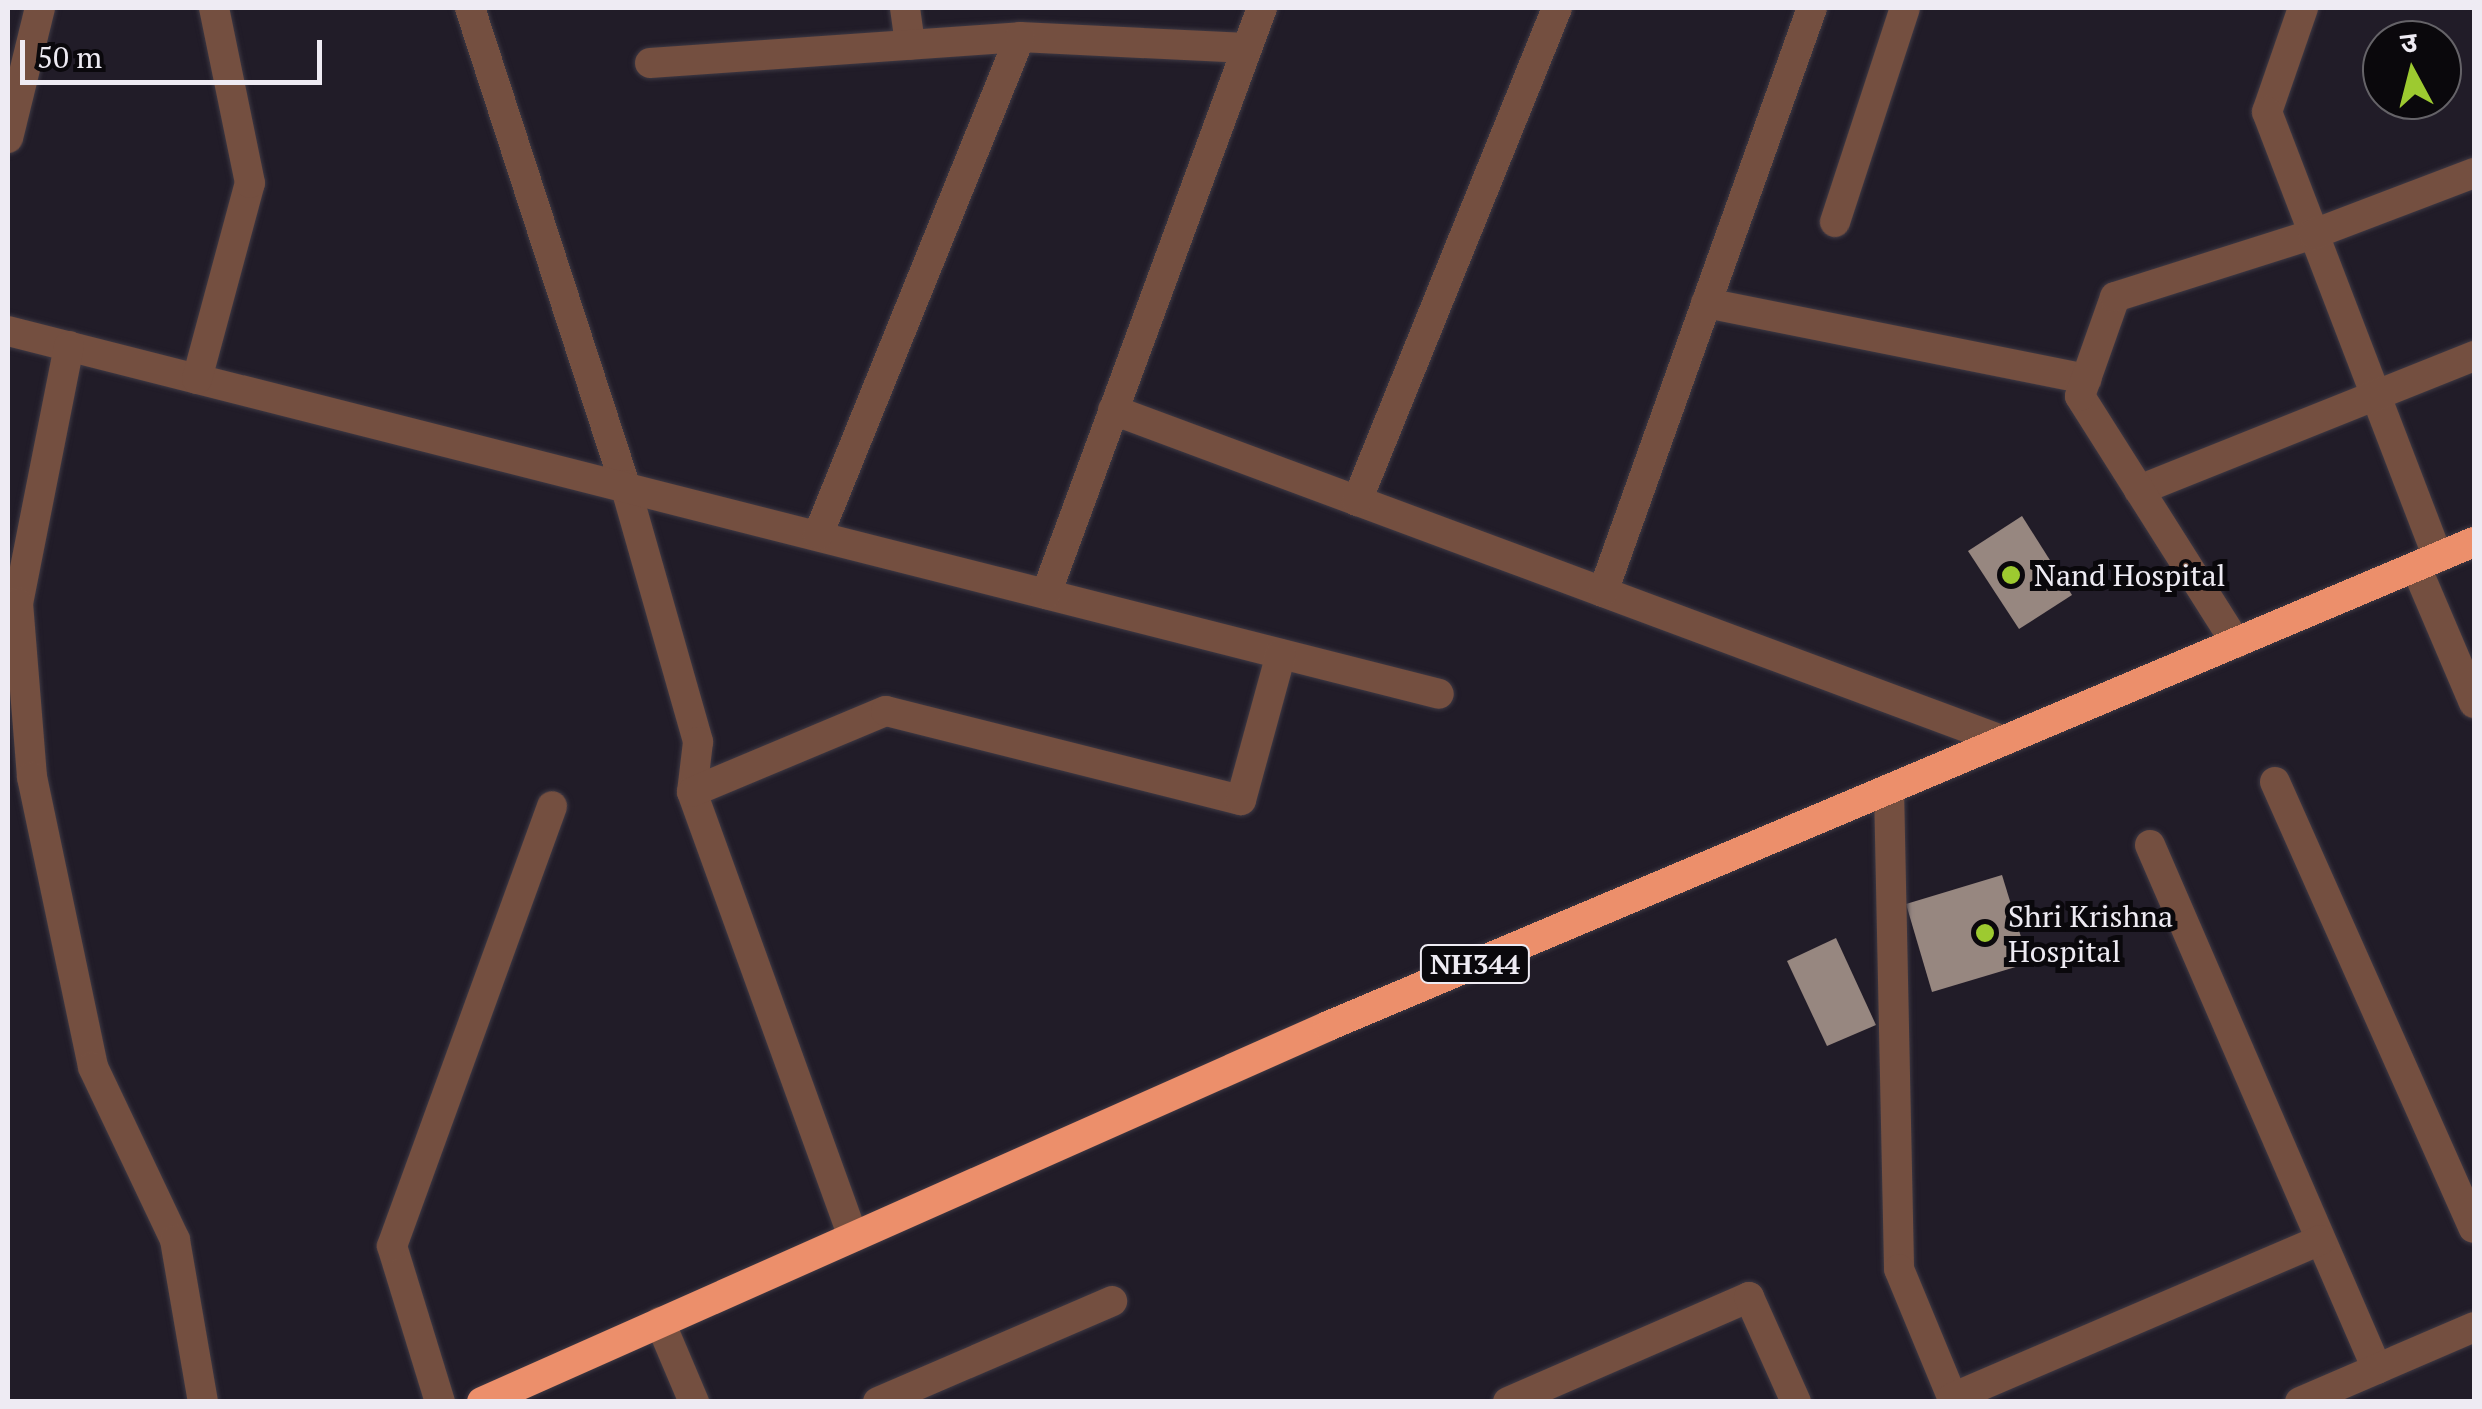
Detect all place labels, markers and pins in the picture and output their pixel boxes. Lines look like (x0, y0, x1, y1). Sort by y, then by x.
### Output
place label: Nand Hospital (2034, 557, 2226, 593)
marker: Nand Hospital (1998, 562, 2024, 588)
place label: Shri Krishna Hospital (2008, 898, 2173, 968)
marker: Shri Krishna Hospital (1972, 920, 1998, 946)

